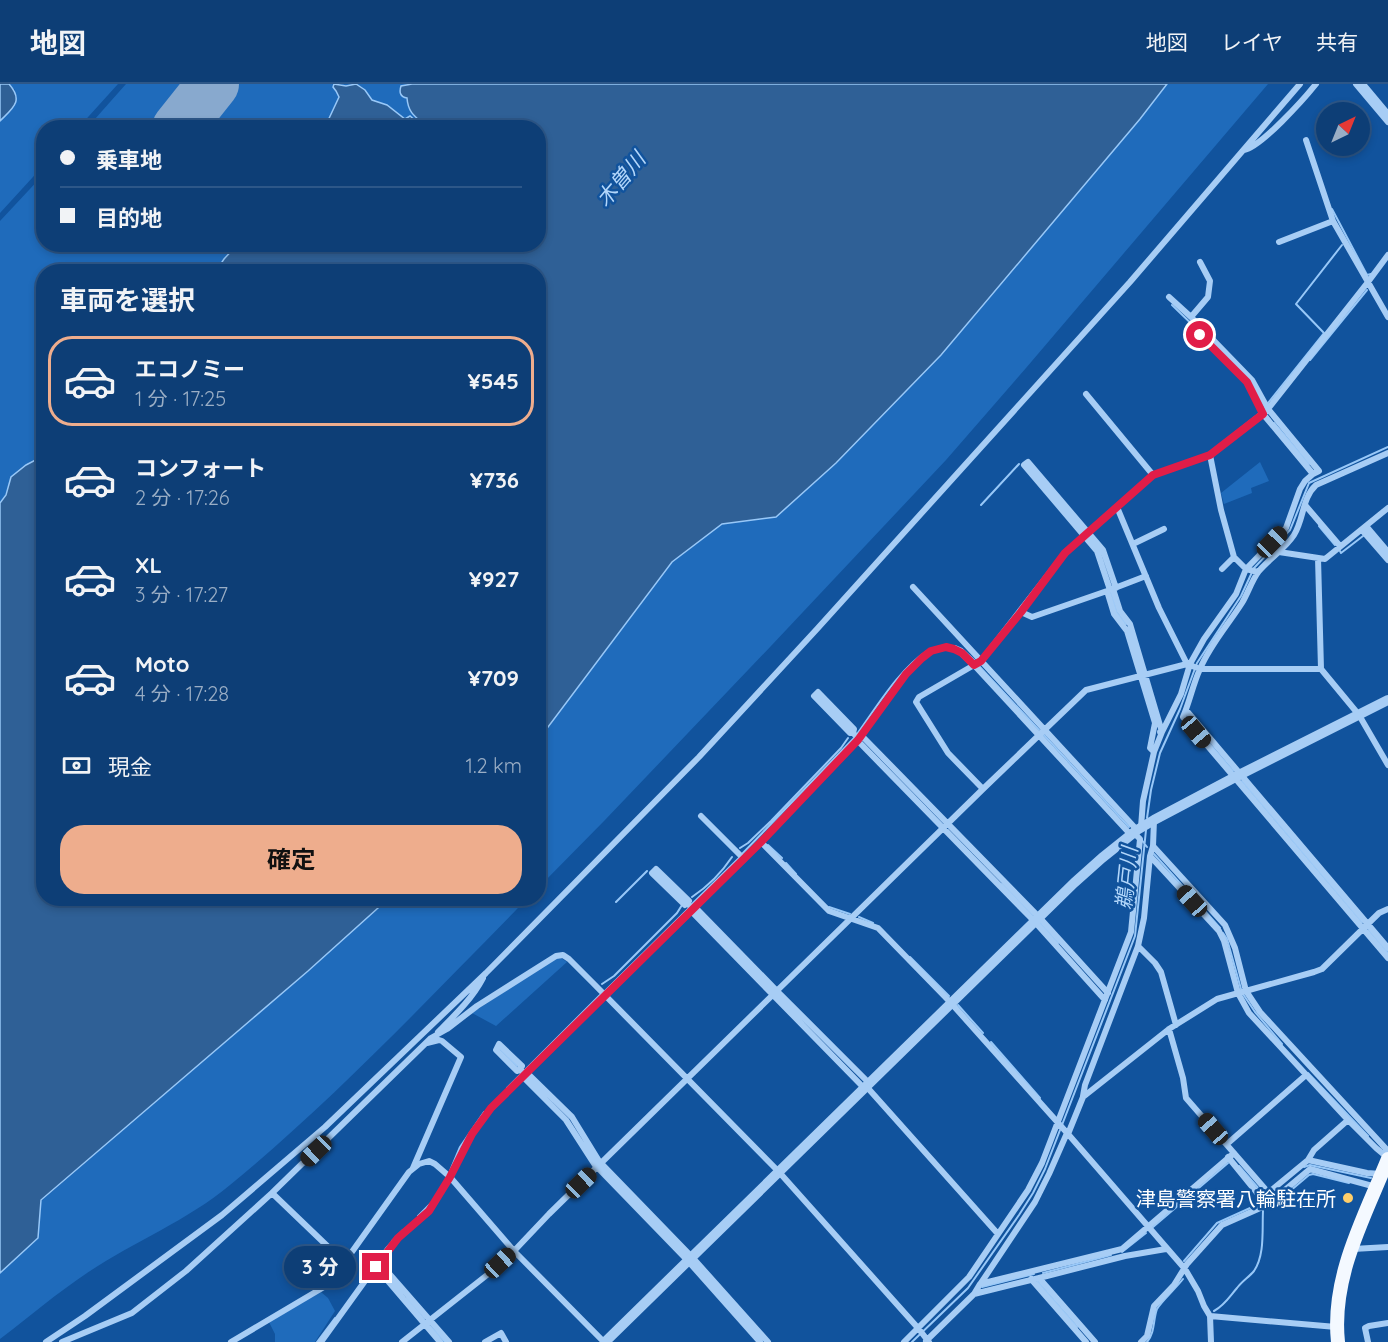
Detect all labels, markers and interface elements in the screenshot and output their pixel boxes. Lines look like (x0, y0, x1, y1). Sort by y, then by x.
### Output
text: 地図 (30, 25, 86, 60)
text: 地図 (1146, 29, 1188, 55)
text: レイヤ (1221, 29, 1283, 55)
text: 共有 (1316, 29, 1358, 55)
north arrow (1316, 102, 1370, 156)
map controls (1316, 102, 1370, 156)
water label: 木曽川 (590, 145, 651, 211)
text: 乗車地 (96, 146, 162, 174)
text: 目的地 (96, 204, 162, 232)
text: 車両を選択 (60, 283, 195, 317)
route start (1186, 321, 1213, 348)
icon: car (63, 354, 117, 408)
text: エコノミー (135, 355, 245, 383)
text: ¥545 (468, 367, 519, 395)
text: 1 分 · 17:25 (135, 386, 226, 411)
icon: car (63, 453, 117, 507)
text: コンフォート (135, 454, 266, 482)
text: ¥736 (470, 466, 519, 494)
text: 2 分 · 17:26 (135, 485, 230, 510)
car (1253, 523, 1291, 561)
text: XL (135, 551, 162, 579)
icon: car (63, 552, 117, 606)
text: ¥927 (469, 565, 519, 593)
text: 3 分 · 17:27 (135, 582, 228, 607)
text: Moto (135, 650, 189, 678)
icon: car (63, 651, 117, 705)
text: ¥709 (468, 664, 519, 692)
text: 4 分 · 17:28 (135, 681, 229, 706)
car (1178, 712, 1214, 752)
icon: cash (60, 749, 93, 782)
text: 現金 (108, 753, 152, 781)
text: 1.2 km (466, 753, 522, 778)
button: 確定 (60, 825, 522, 894)
water label: 鵜戸川 (1110, 843, 1142, 911)
car (1173, 882, 1211, 920)
car (1194, 1110, 1232, 1148)
car (297, 1132, 335, 1170)
car (562, 1164, 600, 1202)
place label: 津島警察署八輪駐在所 (1136, 1186, 1336, 1211)
marker: 津島警察署八輪駐在所 (1341, 1191, 1355, 1205)
car (481, 1244, 519, 1282)
callout: 3 分 (283, 1246, 355, 1288)
route end (362, 1253, 389, 1280)
text: 3 分 (302, 1254, 338, 1279)

